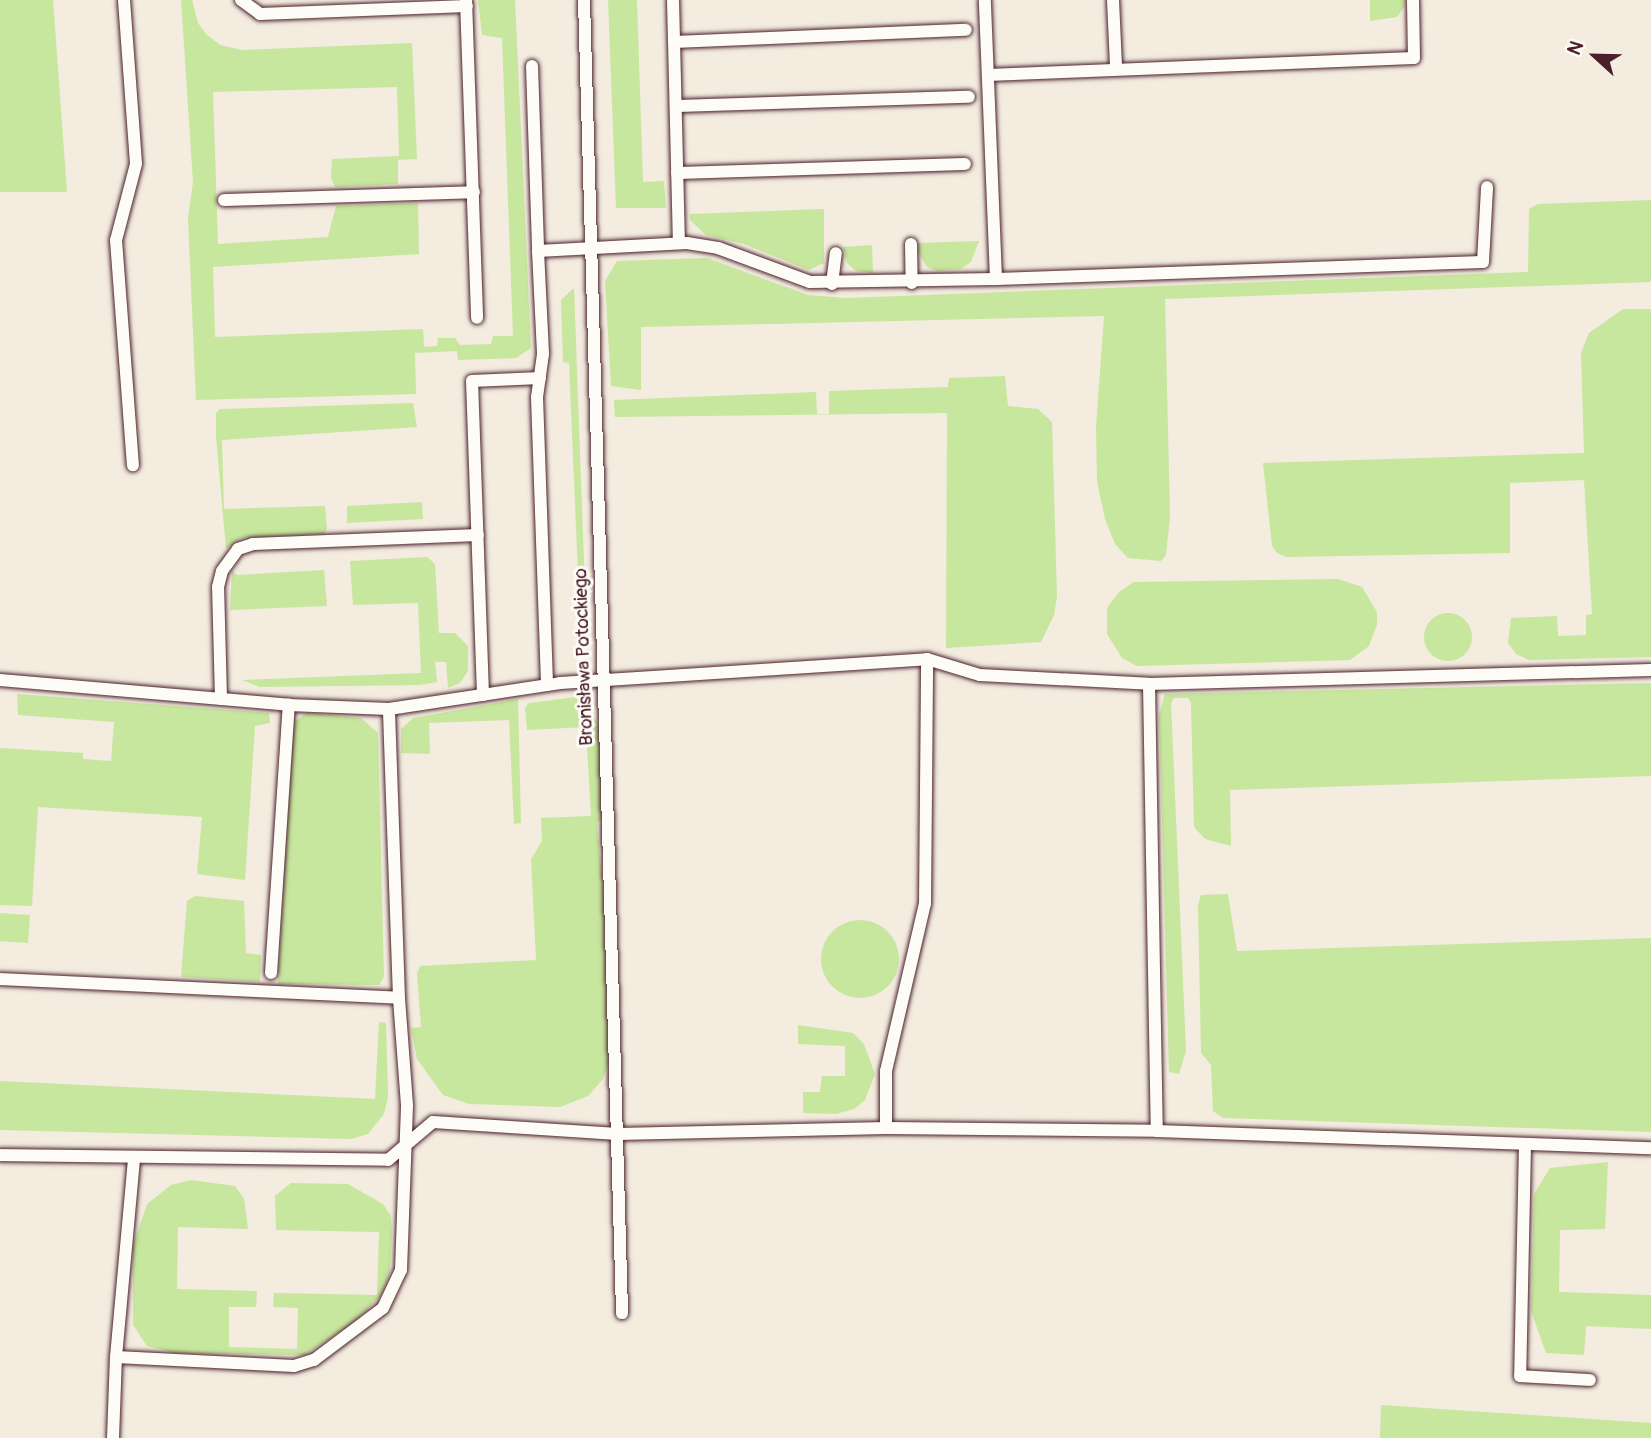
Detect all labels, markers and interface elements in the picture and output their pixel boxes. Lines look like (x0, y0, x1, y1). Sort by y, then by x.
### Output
north arrow (1560, 21, 1630, 91)
text: N (1562, 38, 1589, 59)
street label: Bronisława Potockiego (570, 568, 598, 746)

